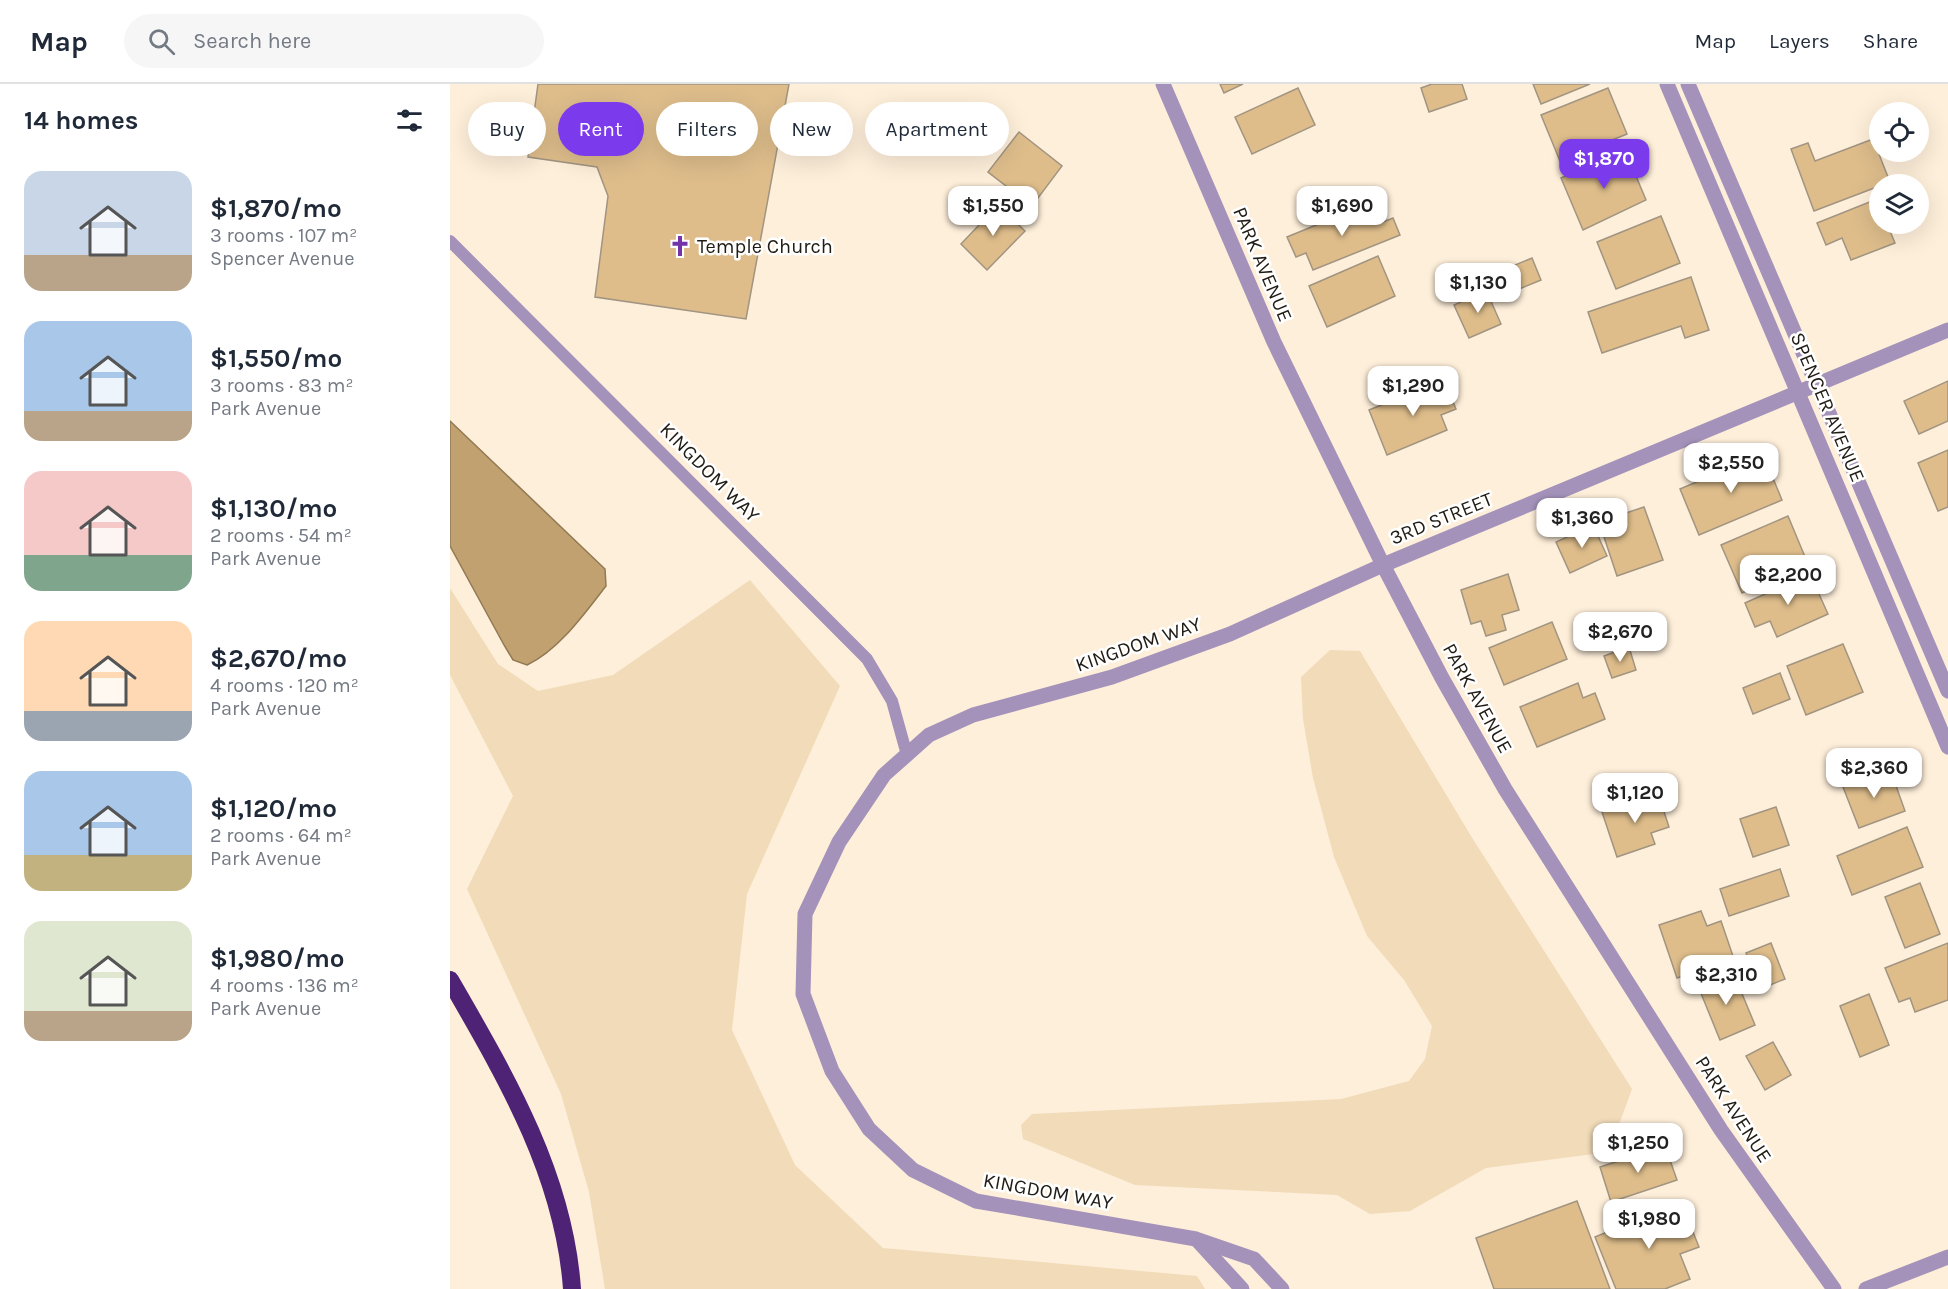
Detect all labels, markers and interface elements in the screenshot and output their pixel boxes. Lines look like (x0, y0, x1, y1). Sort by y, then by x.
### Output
search box (124, 14, 544, 68)
text: Map (30, 25, 88, 58)
icon: search (145, 25, 178, 58)
text: Search here (193, 28, 311, 54)
text: Map (1694, 29, 1736, 53)
text: Layers (1769, 29, 1830, 53)
text: Share (1863, 29, 1918, 53)
chip: Buy (468, 102, 546, 156)
chip: Rent (558, 102, 644, 156)
chip: Filters (656, 102, 758, 156)
chip: New (770, 102, 853, 156)
chip: Apartment (865, 102, 1009, 156)
map controls (1869, 102, 1929, 234)
button: locate (1869, 102, 1929, 162)
icon: filters (393, 104, 426, 137)
text: 14 homes (24, 105, 138, 136)
pin: $1,870 (1555, 139, 1653, 190)
text: $1,870 (1573, 147, 1635, 170)
button: layers (1869, 174, 1929, 234)
pin: $1,550 (944, 186, 1042, 237)
pin: $1,690 (1293, 186, 1391, 237)
text: $1,870/mo (210, 193, 342, 224)
text: $1,550 (962, 194, 1024, 217)
text: $1,690 (1311, 194, 1373, 217)
icon: home (72, 195, 144, 267)
street label: PARK AVENUE (1228, 203, 1297, 325)
text: 3 rooms · 107 m² (210, 224, 357, 247)
church icon: Temple Church (668, 234, 692, 258)
place label: Temple Church (697, 235, 833, 258)
text: Spencer Avenue (210, 247, 355, 270)
pin: $1,130 (1429, 263, 1527, 314)
text: $1,130 (1449, 271, 1507, 294)
street label: SPENCER AVENUE (1786, 329, 1869, 485)
text: $1,550/mo (210, 343, 342, 374)
icon: home (72, 345, 144, 417)
pin: $1,290 (1364, 366, 1462, 417)
text: 3 rooms · 83 m² (210, 374, 354, 397)
text: $1,290 (1382, 374, 1444, 397)
text: Park Avenue (210, 397, 321, 420)
street label: KINGDOM WAY (655, 418, 764, 527)
pin: $2,550 (1682, 443, 1780, 494)
text: $2,550 (1698, 451, 1764, 474)
street label: 3RD STREET (1386, 487, 1496, 550)
text: $1,130/mo (210, 493, 337, 524)
icon: home (72, 495, 144, 567)
pin: $1,360 (1533, 498, 1631, 549)
text: $1,360 (1550, 506, 1614, 529)
text: 2 rooms · 54 m² (210, 524, 352, 547)
text: Park Avenue (210, 547, 321, 570)
pin: $2,200 (1739, 555, 1837, 606)
text: $2,200 (1754, 563, 1822, 586)
street label: KINGDOM WAY (1072, 612, 1204, 677)
pin: $2,670 (1571, 612, 1669, 663)
text: $2,670 (1587, 620, 1653, 643)
street label: PARK AVENUE (1438, 639, 1517, 757)
text: $2,670/mo (210, 643, 347, 674)
icon: home (72, 645, 144, 717)
text: 4 rooms · 120 m² (210, 674, 359, 697)
text: Park Avenue (210, 697, 321, 720)
pin: $2,360 (1825, 748, 1923, 799)
text: $2,360 (1840, 756, 1908, 779)
pin: $1,120 (1586, 773, 1684, 824)
text: $1,120 (1606, 781, 1664, 804)
text: $1,120/mo (210, 793, 337, 824)
icon: home (72, 795, 144, 867)
text: 2 rooms · 64 m² (210, 824, 352, 847)
text: Park Avenue (210, 847, 321, 870)
text: $1,980/mo (210, 943, 345, 974)
icon: home (72, 945, 144, 1017)
pin: $2,310 (1677, 955, 1775, 1006)
text: $2,310 (1694, 963, 1758, 986)
text: 4 rooms · 136 m² (210, 974, 359, 997)
text: Park Avenue (210, 997, 321, 1020)
street label: PARK AVENUE (1691, 1052, 1777, 1167)
pin: $1,250 (1589, 1123, 1687, 1174)
text: $1,250 (1607, 1131, 1669, 1154)
street label: KINGDOM WAY (981, 1169, 1115, 1214)
pin: $1,980 (1600, 1199, 1698, 1250)
text: $1,980 (1617, 1207, 1681, 1230)

